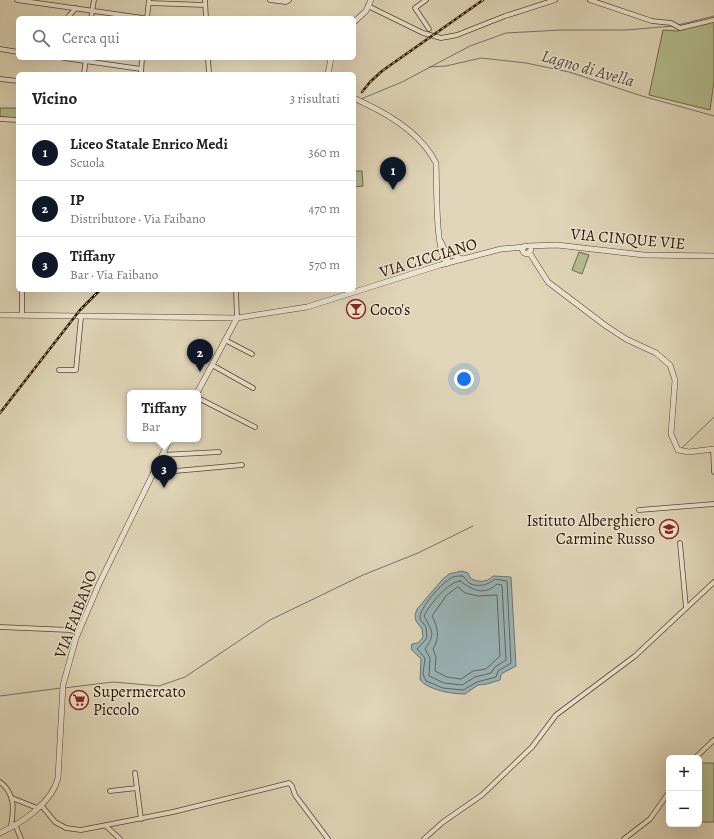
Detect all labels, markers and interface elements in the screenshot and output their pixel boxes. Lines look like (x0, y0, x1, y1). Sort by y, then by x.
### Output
search box (16, 16, 356, 60)
icon: search (30, 27, 52, 49)
text: Cerca qui (62, 28, 120, 48)
water label: Lagno di Avella (539, 44, 637, 93)
text: Vicino (32, 87, 77, 110)
text: 3 risultati (290, 90, 340, 107)
text: Liceo Statale Enrico Medi (70, 134, 228, 154)
text: 1 (43, 144, 47, 161)
text: 360 m (308, 144, 340, 161)
text: Scuola (70, 154, 105, 171)
pin: 1 (380, 157, 406, 190)
text: IP (70, 190, 84, 210)
text: 2 (42, 200, 48, 217)
text: 470 m (308, 200, 340, 217)
text: Distributore · Via Faibano (70, 210, 206, 227)
street label: VIA CINQUE VIE (569, 223, 686, 255)
street label: VIA CICCIANO (376, 233, 480, 284)
text: Tiffany (70, 246, 115, 266)
text: 3 (42, 256, 48, 273)
text: 570 m (309, 256, 340, 273)
text: Bar · Via Faibano (70, 266, 158, 283)
bar icon: Coco's (345, 298, 367, 320)
place label: Coco's (370, 299, 410, 321)
pin: 2 (187, 339, 213, 372)
your location (454, 369, 474, 389)
popup (127, 390, 201, 442)
text: Tiffany (141, 398, 187, 418)
text: Bar (141, 418, 160, 435)
pin: 3 (151, 455, 177, 488)
place label: Istituto Alberghiero Carmine Russo (526, 510, 655, 550)
school or university icon: Istituto Alberghiero Carmine Russo (658, 518, 680, 540)
street label: VIA FAIBANO (49, 567, 103, 662)
place label: Supermercato Piccolo (93, 681, 186, 721)
supermarket icon: Supermercato Piccolo (68, 689, 90, 711)
map controls (666, 755, 702, 827)
button: + (666, 755, 702, 791)
button: − (666, 791, 702, 827)

